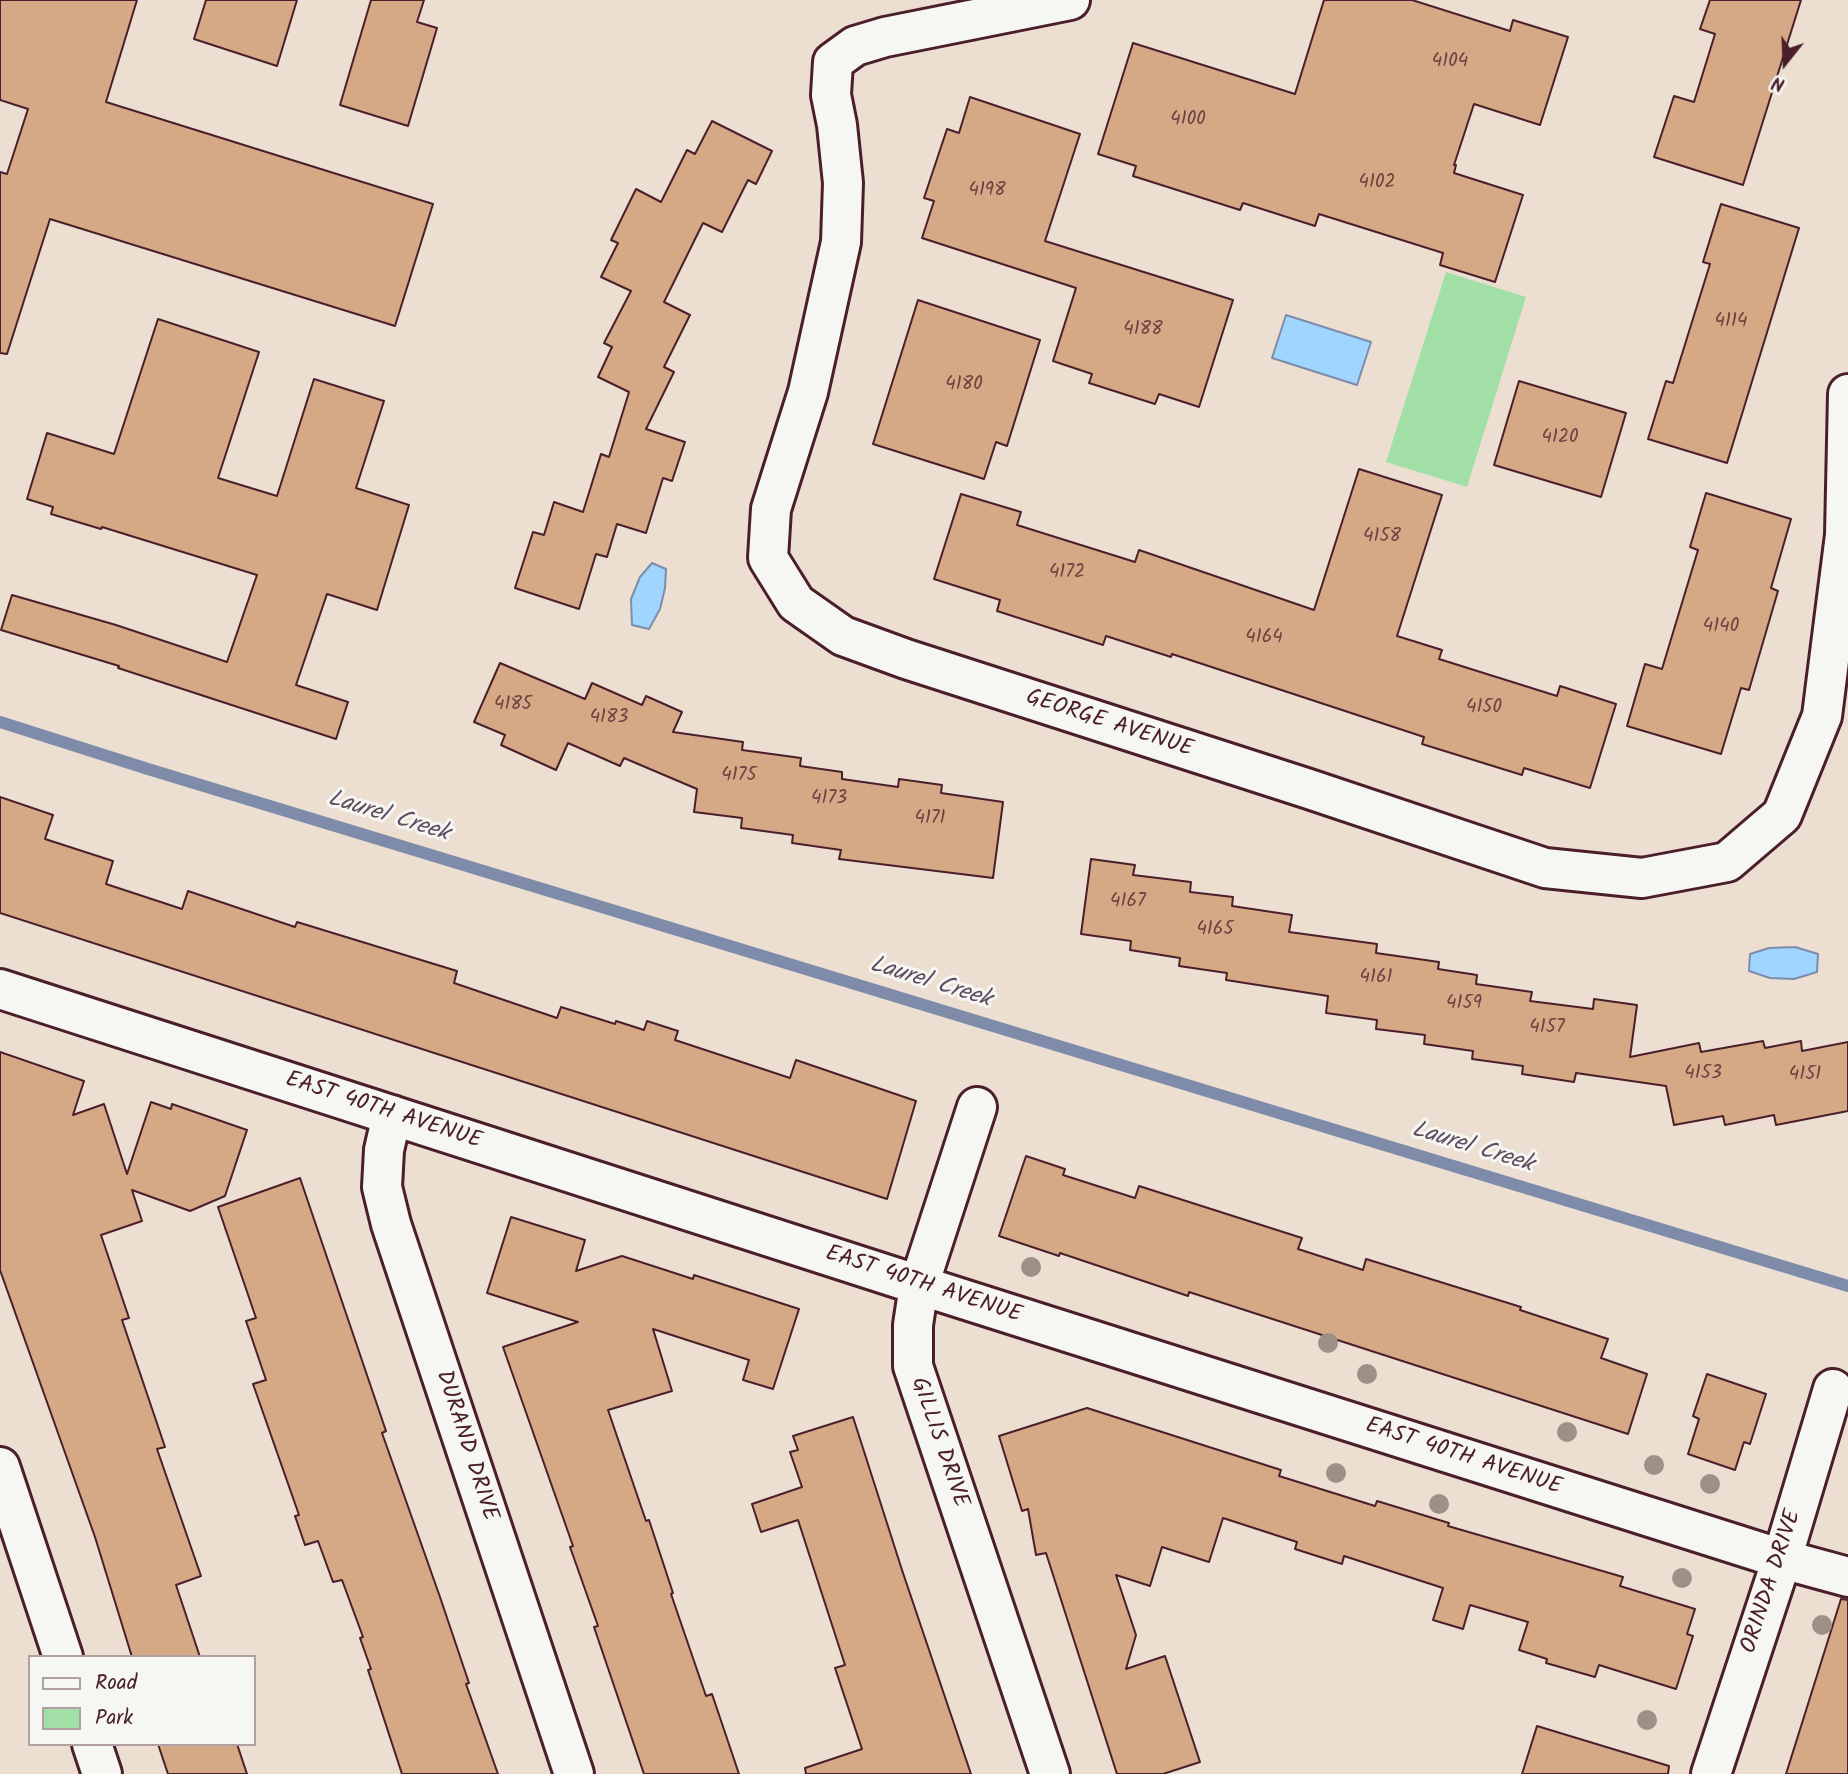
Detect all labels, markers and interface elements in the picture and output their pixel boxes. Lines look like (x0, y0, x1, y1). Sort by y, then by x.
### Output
north arrow (1750, 28, 1820, 98)
house number: 4104 (1432, 52, 1468, 74)
text: N (1768, 67, 1789, 99)
house number: 4100 (1170, 110, 1206, 132)
house number: 4102 (1359, 173, 1395, 195)
house number: 4198 (968, 181, 1006, 203)
house number: 4114 (1715, 312, 1747, 334)
house number: 4188 (1123, 320, 1163, 342)
house number: 4180 (945, 375, 983, 397)
house number: 4120 (1542, 428, 1578, 450)
house number: 4158 (1363, 527, 1401, 549)
house number: 4172 (1049, 563, 1085, 585)
house number: 4140 (1703, 617, 1739, 639)
house number: 4164 (1245, 628, 1283, 650)
street label: GEORGE AVENUE (1022, 685, 1196, 765)
house number: 4185 (494, 695, 532, 717)
house number: 4150 (1466, 698, 1502, 720)
house number: 4183 (590, 708, 628, 730)
house number: 4175 (721, 766, 757, 788)
water label: Laurel Creek (324, 786, 452, 850)
house number: 4173 (811, 789, 847, 811)
house number: 4171 (914, 809, 946, 831)
house number: 4167 (1110, 892, 1146, 914)
house number: 4165 (1196, 920, 1234, 942)
water label: Laurel Creek (866, 952, 994, 1016)
house number: 4161 (1360, 968, 1392, 990)
house number: 4159 (1446, 994, 1482, 1016)
house number: 4157 (1529, 1018, 1565, 1040)
house number: 4153 (1684, 1064, 1722, 1086)
house number: 4151 (1789, 1065, 1821, 1087)
street label: EAST 40TH AVENUE (281, 1067, 485, 1157)
water label: Laurel Creek (1408, 1117, 1536, 1181)
street label: EAST 40TH AVENUE (821, 1241, 1025, 1331)
street label: DURAND DRIVE (428, 1367, 502, 1525)
street label: GILLIS DRIVE (903, 1374, 973, 1512)
street label: EAST 40TH AVENUE (1361, 1413, 1565, 1503)
street label: ORINDA DRIVE (1737, 1507, 1809, 1657)
legend (28, 1655, 256, 1746)
text: Road (95, 1667, 137, 1700)
text: Park (95, 1702, 133, 1735)

